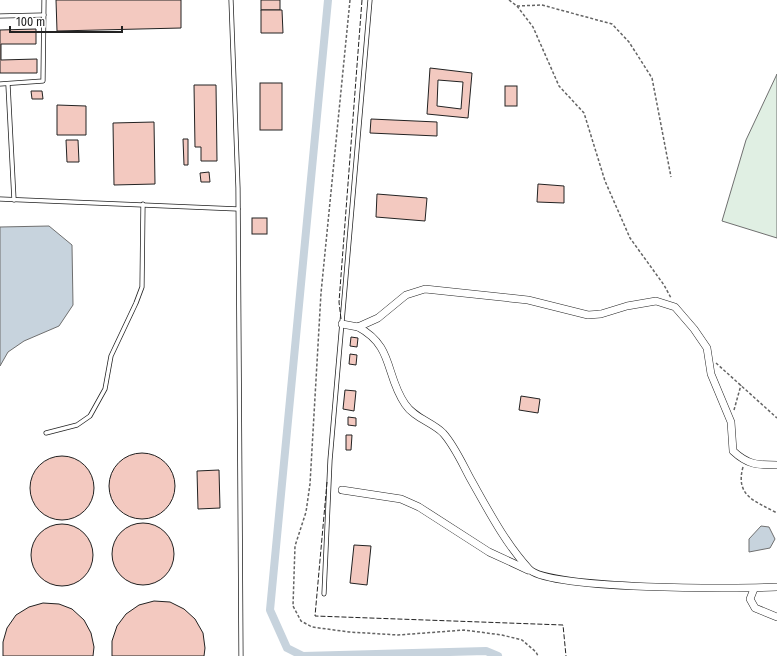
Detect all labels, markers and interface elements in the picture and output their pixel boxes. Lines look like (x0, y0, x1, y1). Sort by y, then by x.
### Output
scale bar (10, 8, 122, 34)
text: 100 m (16, 15, 45, 29)

